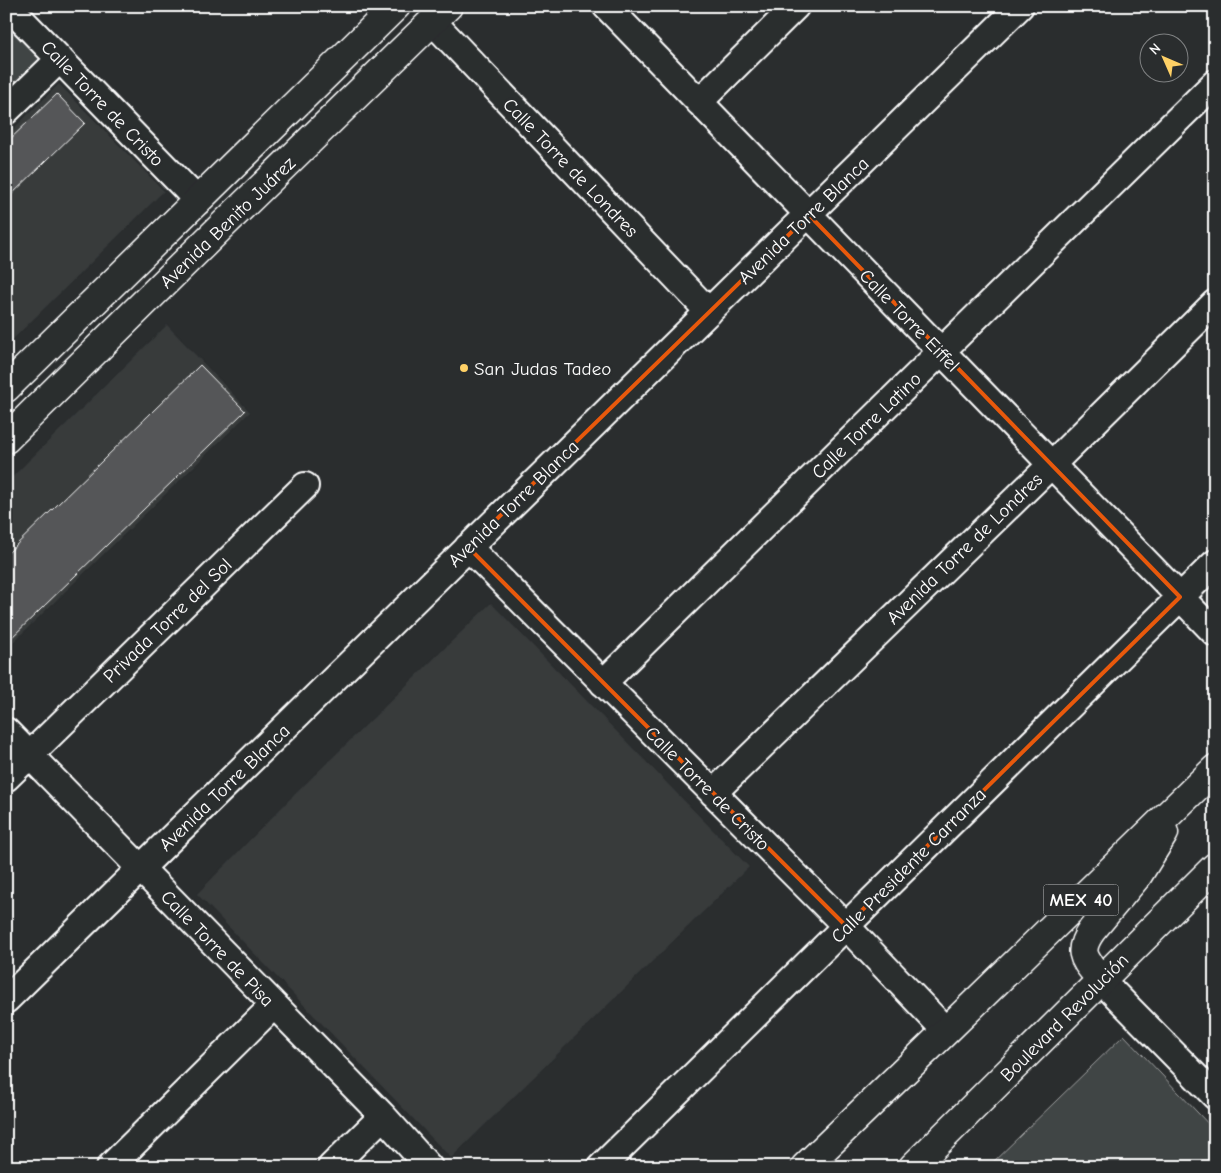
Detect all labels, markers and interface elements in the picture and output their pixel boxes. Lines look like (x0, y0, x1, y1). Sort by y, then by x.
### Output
north arrow (1138, 32, 1188, 82)
street label: Calle Torre de Cristo (36, 36, 168, 171)
text: N (1146, 40, 1164, 58)
street label: Calle Torre de Londres (498, 94, 642, 242)
street label: Avenida Benito Juárez (155, 152, 300, 293)
street label: Avenida Torre Blanca (734, 153, 874, 289)
street label: Calle Torre Eiffel (855, 265, 964, 377)
place label: San Judas Tadeo (474, 358, 611, 380)
marker: San Judas Tadeo (458, 362, 470, 374)
street label: Calle Torre Latino (807, 368, 926, 484)
street label: Avenida Torre Blanca (444, 436, 584, 572)
street label: Avenida Torre de Londres (882, 468, 1047, 629)
street label: Privada Torre del Sol (99, 554, 236, 688)
street label: Avenida Torre Blanca (155, 720, 295, 856)
street label: Calle Torre de Cristo (641, 722, 774, 855)
street label: Calle Presidente Carranza (827, 784, 991, 948)
road number: MEX 40 (1044, 884, 1118, 916)
street label: Calle Torre de Pisa (156, 886, 278, 1011)
street label: Boulevard Revolución (996, 949, 1133, 1086)

